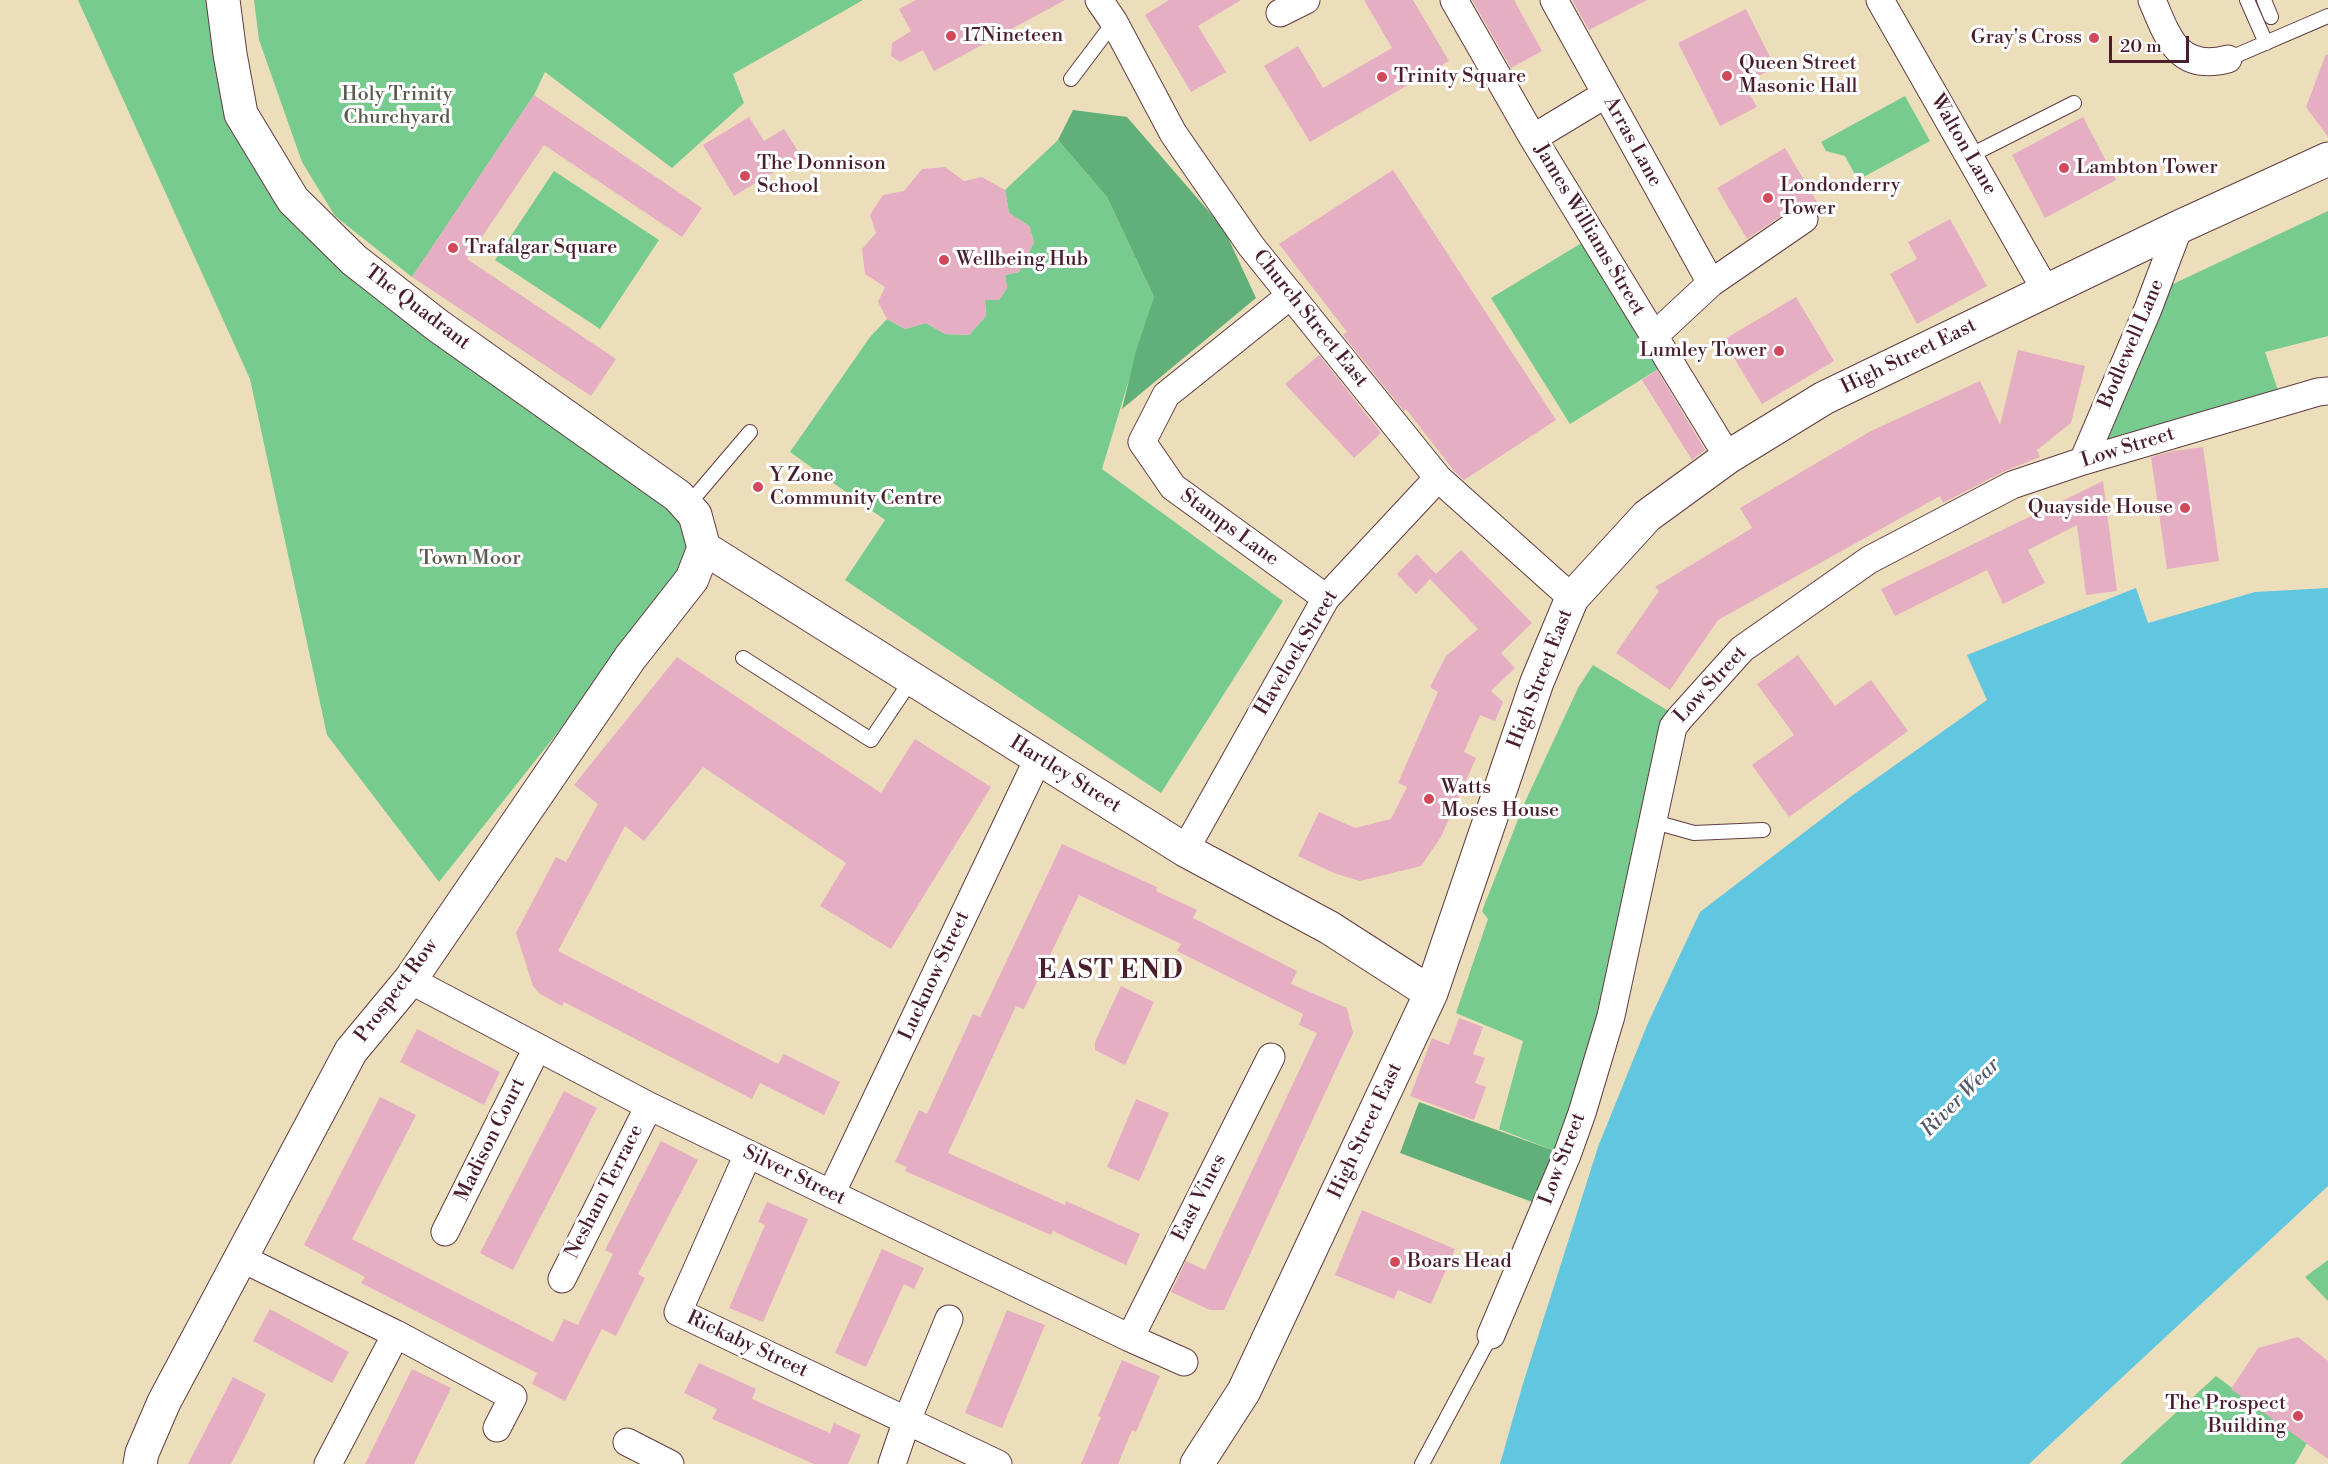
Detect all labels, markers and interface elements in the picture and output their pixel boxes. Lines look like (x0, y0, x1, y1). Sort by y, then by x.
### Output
place label: 17Nineteen (963, 24, 1063, 48)
scale bar (2112, 24, 2192, 62)
place label: Gray's Cross (1971, 26, 2082, 50)
marker: 17Nineteen (944, 29, 958, 43)
marker: Gray's Cross (2087, 31, 2101, 45)
text: 20 m (2120, 35, 2162, 58)
place label: Queen Street Masonic Hall (1739, 52, 1858, 99)
place label: Trinity Square (1394, 65, 1526, 89)
marker: Queen Street Masonic Hall (1720, 69, 1734, 83)
marker: Trinity Square (1375, 70, 1389, 84)
park label: Holy Trinity Churchyard (341, 83, 453, 130)
street label: Walton Lane (1925, 90, 2001, 200)
street label: Arras Lane (1597, 93, 1667, 191)
street label: James Williams Street (1528, 140, 1650, 320)
place label: The Donnison School (757, 152, 886, 199)
place label: Lambton Tower (2076, 156, 2218, 180)
marker: Lambton Tower (2057, 161, 2071, 175)
marker: The Donnison School (738, 169, 752, 183)
place label: Londonderry Tower (1780, 174, 1900, 221)
marker: Londonderry Tower (1761, 191, 1775, 205)
place label: Trafalgar Square (465, 236, 617, 260)
marker: Trafalgar Square (446, 241, 460, 255)
street label: Church Street East (1247, 245, 1373, 393)
place label: Wellbeing Hub (956, 248, 1088, 272)
marker: Wellbeing Hub (937, 253, 951, 267)
street label: The Quadrant (359, 260, 475, 356)
street label: Bodlewell Lane (2094, 276, 2170, 412)
street label: High Street East (1837, 314, 1981, 400)
place label: Lumley Tower (1640, 339, 1767, 363)
marker: Lumley Tower (1772, 344, 1786, 358)
street label: Low Street (2078, 422, 2178, 474)
place label: Y Zone Community Centre (770, 464, 942, 511)
marker: Y Zone Community Centre (751, 480, 765, 494)
street label: Stamps Lane (1175, 484, 1283, 572)
place label: Quayside House (2028, 496, 2173, 520)
marker: Quayside House (2178, 501, 2192, 515)
park label: Town Moor (419, 547, 521, 571)
street label: Havelock Street (1250, 586, 1344, 720)
street label: High Street East (1503, 606, 1579, 752)
street label: Low Street (1669, 642, 1753, 728)
street label: Hartley Street (1005, 731, 1125, 819)
place label: Watts Moses House (1441, 776, 1559, 823)
marker: Watts Moses House (1422, 792, 1436, 806)
street label: Lucknow Street (895, 907, 975, 1045)
street label: Prospect Row (350, 935, 444, 1047)
district label: EAST END (1038, 956, 1184, 988)
water label: River Wear (1916, 1053, 2006, 1143)
street label: High Street East (1324, 1059, 1408, 1203)
street label: Madison Court (451, 1074, 531, 1206)
street label: Low Street (1535, 1110, 1591, 1208)
street label: Nesham Terrace (561, 1121, 649, 1263)
street label: Silver Street (739, 1141, 849, 1211)
street label: East Vines (1168, 1150, 1232, 1246)
place label: Boars Head (1407, 1250, 1512, 1274)
marker: Boars Head (1388, 1255, 1402, 1269)
street label: Rickaby Street (683, 1306, 811, 1384)
place label: The Prospect Building (2165, 1392, 2286, 1439)
marker: The Prospect Building (2291, 1409, 2305, 1423)

